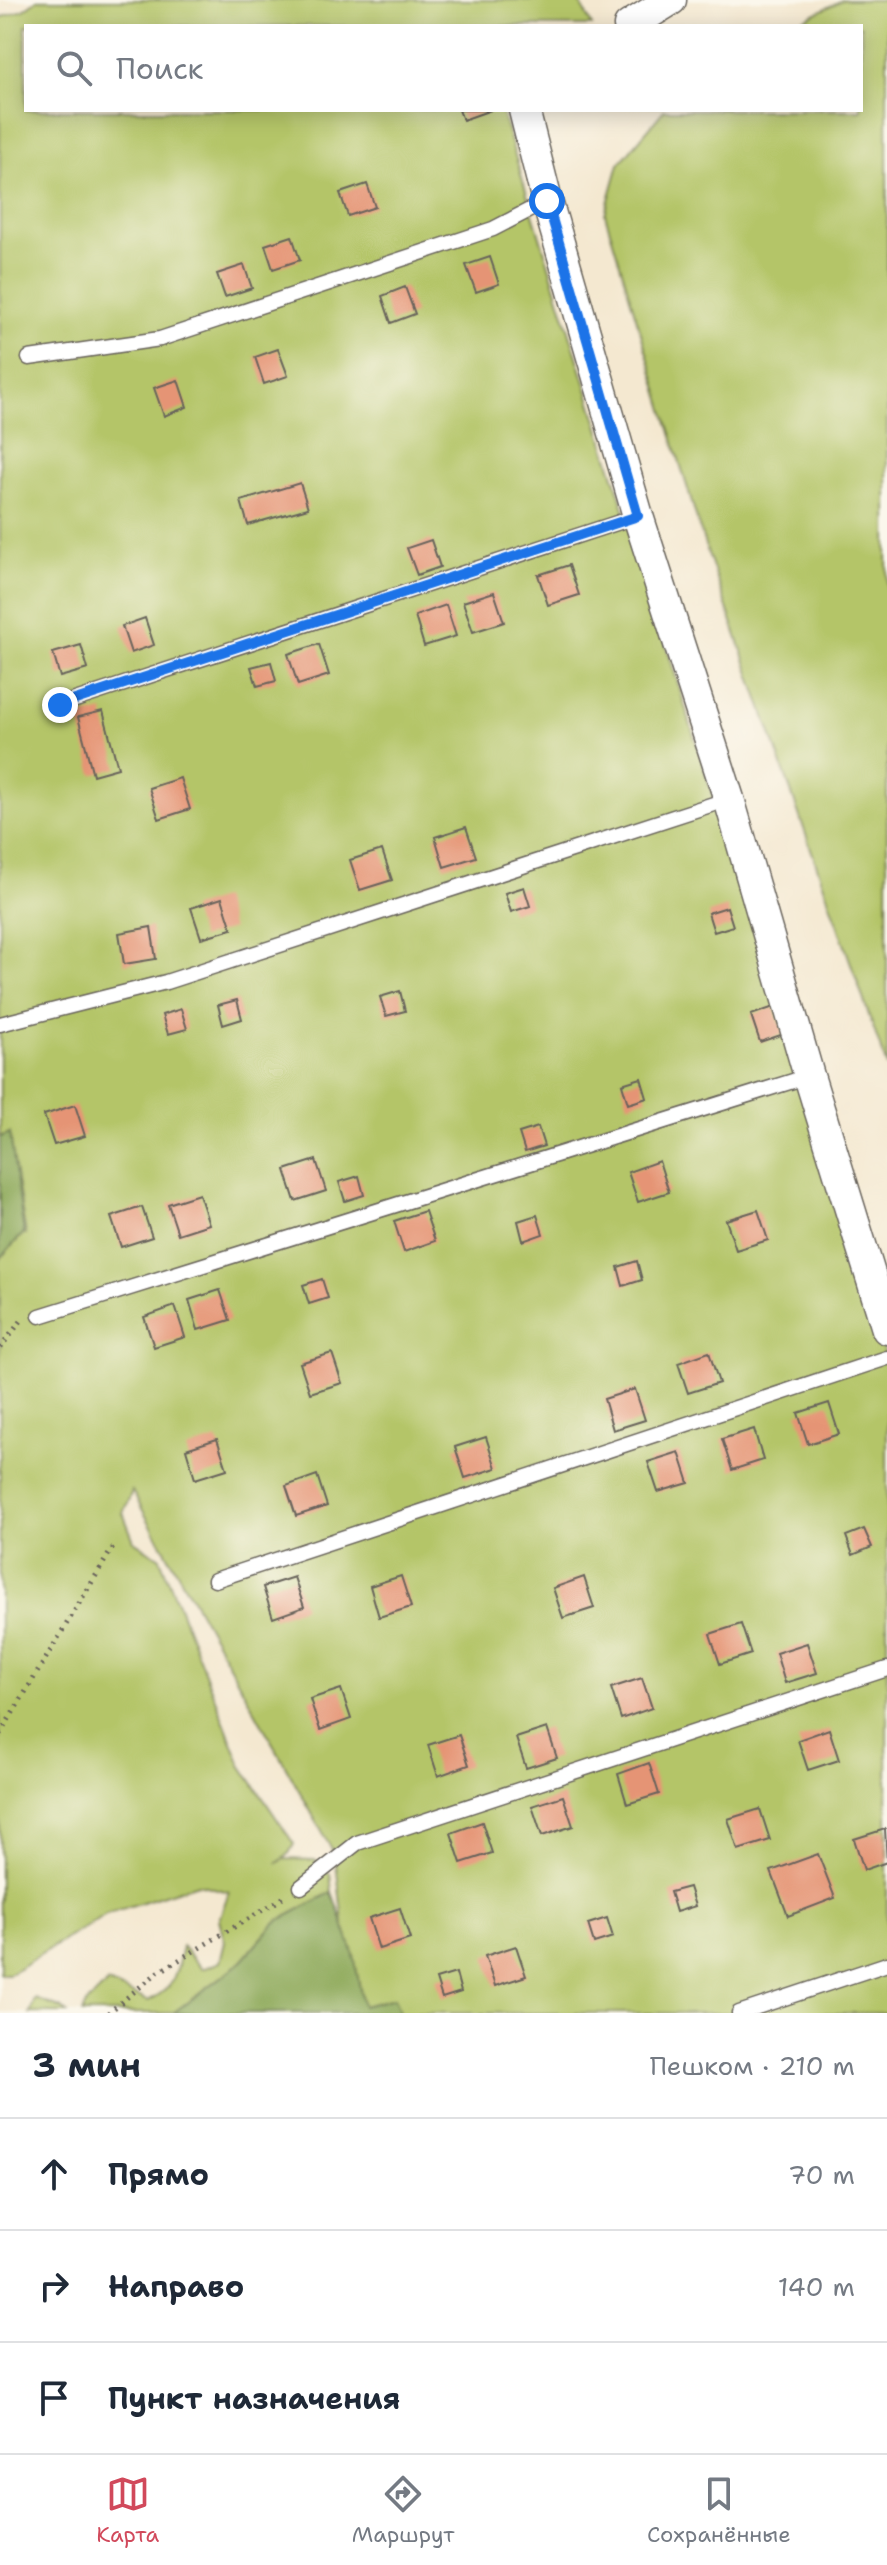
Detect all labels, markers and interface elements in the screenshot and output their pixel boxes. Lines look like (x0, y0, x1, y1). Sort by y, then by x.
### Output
search box (24, 24, 863, 112)
icon: search (52, 46, 96, 90)
text: Поиск (116, 48, 204, 89)
route start (529, 183, 565, 219)
route end (42, 687, 78, 723)
text: 3 мин (32, 2042, 141, 2088)
text: Пешком · 210 m (650, 2048, 855, 2083)
icon: ahead (32, 2152, 76, 2196)
text: Прямо (108, 2154, 209, 2195)
text: 70 m (788, 2157, 855, 2192)
icon: right (32, 2264, 76, 2308)
text: Направо (108, 2266, 244, 2307)
text: 140 m (778, 2269, 855, 2304)
icon: arrive (32, 2376, 76, 2420)
text: Пункт назначения (108, 2378, 400, 2419)
tab: Карта (96, 2472, 159, 2549)
tab: Маршрут (352, 2472, 454, 2549)
tab: Сохранённые (647, 2472, 791, 2549)

